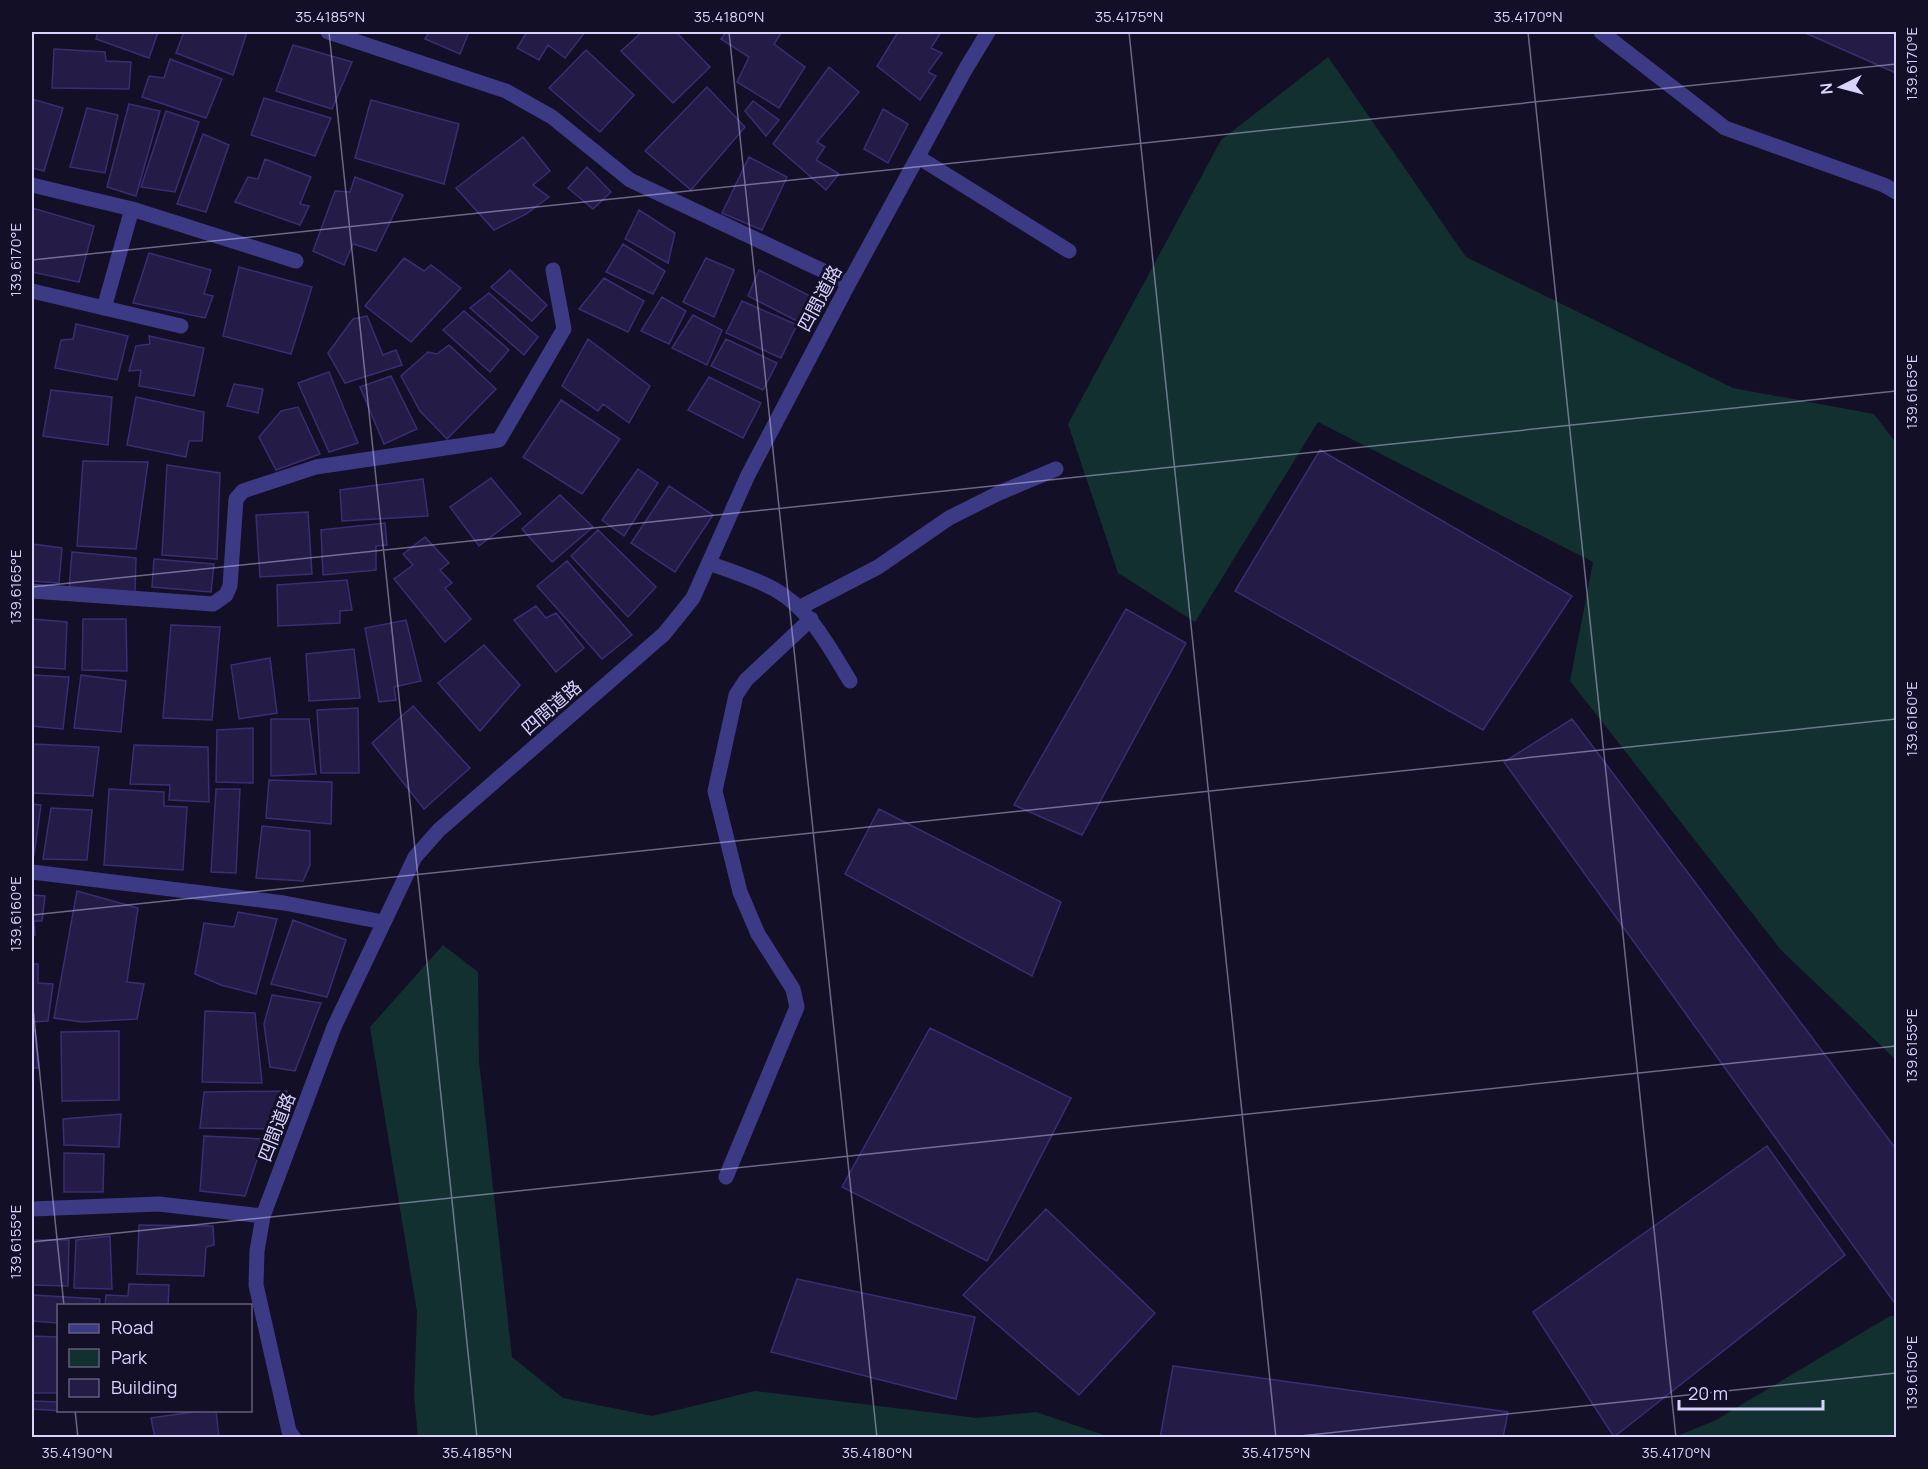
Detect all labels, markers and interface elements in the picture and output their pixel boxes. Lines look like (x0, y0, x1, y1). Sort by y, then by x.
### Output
text: 35.4185°N (295, 6, 365, 27)
text: 35.4180°N (694, 6, 764, 27)
text: 35.4175°N (1095, 6, 1163, 27)
text: 35.4170°N (1493, 6, 1563, 27)
text: 139.6170°E (1901, 27, 1922, 101)
north arrow (1811, 57, 1871, 117)
text: N (1815, 82, 1838, 95)
text: 139.6170°E (5, 223, 26, 297)
street label: 四間道路 (792, 261, 846, 335)
text: 139.6165°E (1901, 354, 1922, 430)
text: 139.6165°E (5, 549, 26, 625)
street label: 四間道路 (516, 674, 586, 740)
text: 139.6160°E (1901, 681, 1922, 757)
text: 139.6160°E (5, 876, 26, 952)
text: 139.6155°E (1901, 1009, 1922, 1083)
street label: 四間道路 (252, 1089, 300, 1165)
text: 139.6155°E (5, 1205, 26, 1279)
legend (57, 1304, 252, 1412)
text: Road (111, 1315, 154, 1339)
text: 139.6150°E (1901, 1336, 1922, 1411)
text: Park (111, 1345, 148, 1369)
scale bar (1679, 1373, 1823, 1411)
text: Building (111, 1375, 177, 1399)
text: 20 m (1688, 1381, 1728, 1405)
text: 35.4190°N (42, 1442, 112, 1463)
text: 35.4185°N (442, 1442, 512, 1463)
text: 35.4180°N (842, 1442, 912, 1463)
text: 35.4175°N (1242, 1442, 1310, 1463)
text: 35.4170°N (1641, 1442, 1711, 1463)

